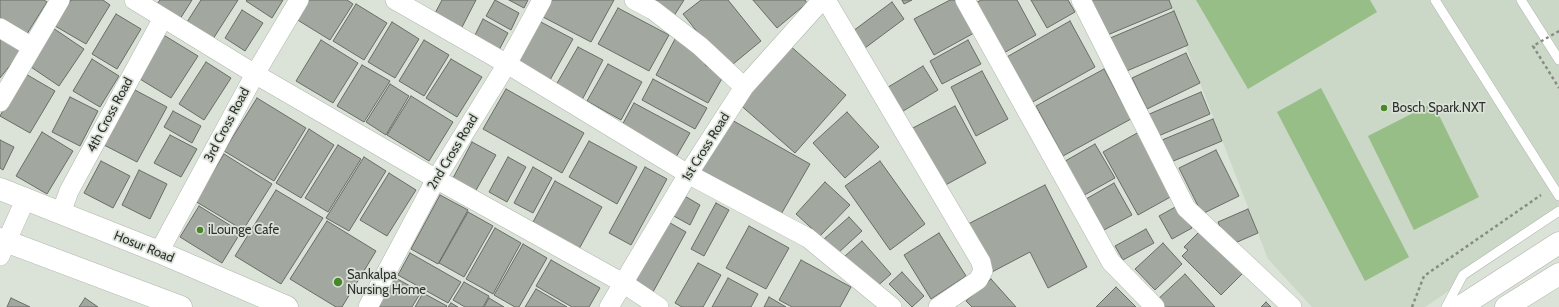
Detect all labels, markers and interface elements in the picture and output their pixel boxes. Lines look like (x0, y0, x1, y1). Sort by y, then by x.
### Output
street label: 4th Cross Road (84, 75, 136, 155)
street label: 3rd Cross Road (201, 85, 253, 165)
place label: Bosch Spark.NXT (1392, 100, 1486, 116)
marker: Bosch Spark.NXT (1379, 103, 1389, 113)
street label: 1st Cross Road (679, 110, 733, 184)
street label: 2nd Cross Road (424, 112, 482, 192)
place label: iLounge Cafe (208, 222, 279, 238)
marker: iLounge Cafe (195, 225, 205, 235)
street label: Hosur Road (112, 228, 176, 266)
place label: Sankalpa Nursing Home (347, 267, 426, 298)
marker: Sankalpa Nursing Home (332, 276, 344, 288)

